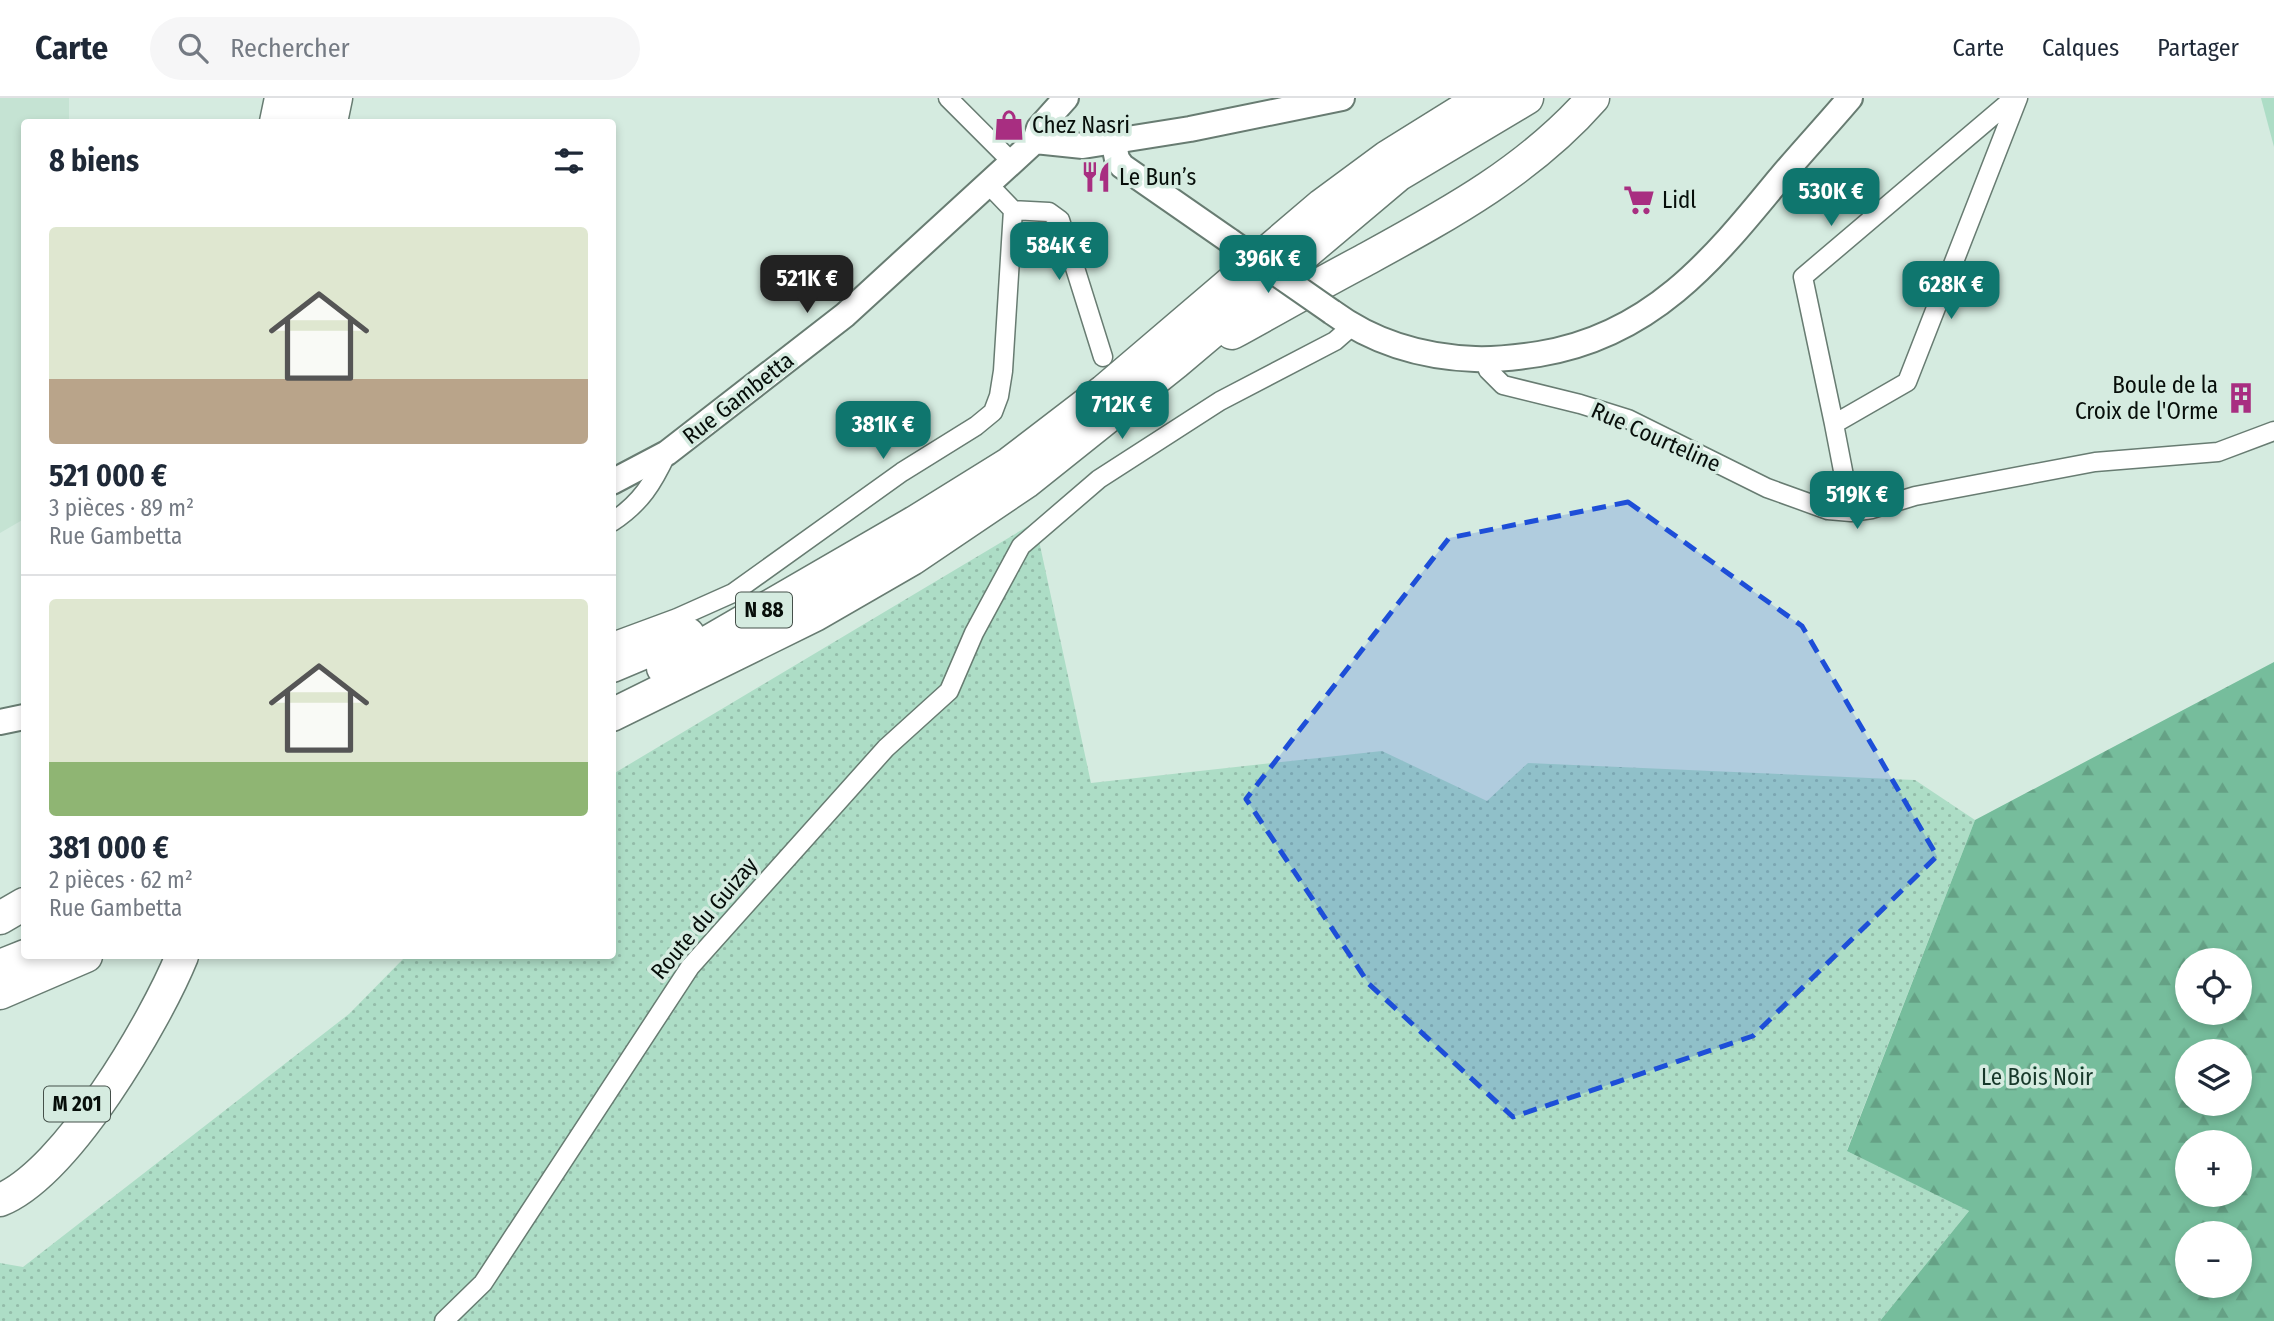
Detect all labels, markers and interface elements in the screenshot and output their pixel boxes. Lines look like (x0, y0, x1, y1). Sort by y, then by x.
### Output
search box (150, 17, 640, 80)
text: Carte (35, 28, 108, 68)
icon: search (174, 29, 212, 67)
text: Rechercher (230, 33, 350, 64)
text: Carte (1953, 34, 2004, 62)
text: Calques (2042, 34, 2119, 62)
text: Partager (2157, 34, 2239, 62)
shop icon: Chez Nasri (992, 108, 1026, 142)
place label: Chez Nasri (1032, 111, 1130, 139)
icon: filters (550, 142, 588, 180)
text: 8 biens (49, 143, 139, 179)
restaurant icon: Le Bun’s (1079, 160, 1113, 194)
place label: Le Bun’s (1119, 163, 1197, 191)
pin: 530K € (1774, 169, 1888, 228)
text: 530K € (1799, 177, 1864, 205)
supermarket icon: Lidl (1622, 183, 1656, 217)
place label: Lidl (1662, 186, 1696, 214)
pin: 584K € (1002, 222, 1116, 282)
text: 584K € (1026, 231, 1092, 259)
pin: 396K € (1211, 236, 1325, 295)
text: 396K € (1235, 244, 1301, 272)
pin: 521K € (750, 256, 864, 315)
pin: 628K € (1894, 262, 2008, 321)
text: 521K € (776, 264, 838, 292)
text: 628K € (1918, 270, 1984, 298)
icon: home (256, 273, 382, 399)
street label: Rue Gambetta (677, 346, 799, 450)
place label: Boule de la Croix de l'Orme (2075, 371, 2218, 425)
building icon: Boule de la Croix de l'Orme (2224, 381, 2258, 415)
pin: 712K € (1065, 382, 1179, 441)
text: 712K € (1092, 390, 1152, 418)
street label: Rue Courteline (1587, 396, 1725, 478)
pin: 381K € (826, 402, 940, 461)
text: 381K € (852, 410, 914, 438)
text: 521 000 € (49, 458, 167, 494)
pin: 519K € (1800, 472, 1914, 531)
text: 519K € (1826, 480, 1888, 508)
text: 3 pièces · 89 m² (49, 494, 194, 522)
text: Rue Gambetta (49, 522, 182, 550)
road number: N 88 (736, 592, 792, 628)
icon: home (256, 645, 382, 771)
text: 381 000 € (49, 830, 169, 866)
street label: Route du Guizay (645, 851, 764, 985)
text: 2 pièces · 62 m² (49, 866, 193, 894)
text: Rue Gambetta (49, 894, 182, 922)
map controls (2175, 948, 2252, 1298)
button: locate (2175, 948, 2252, 1025)
button: layers (2175, 1039, 2252, 1116)
park label: Le Bois Noir (1981, 1063, 2093, 1091)
road number: M 201 (44, 1086, 110, 1122)
button: + (2175, 1130, 2252, 1207)
button: − (2175, 1221, 2252, 1298)

